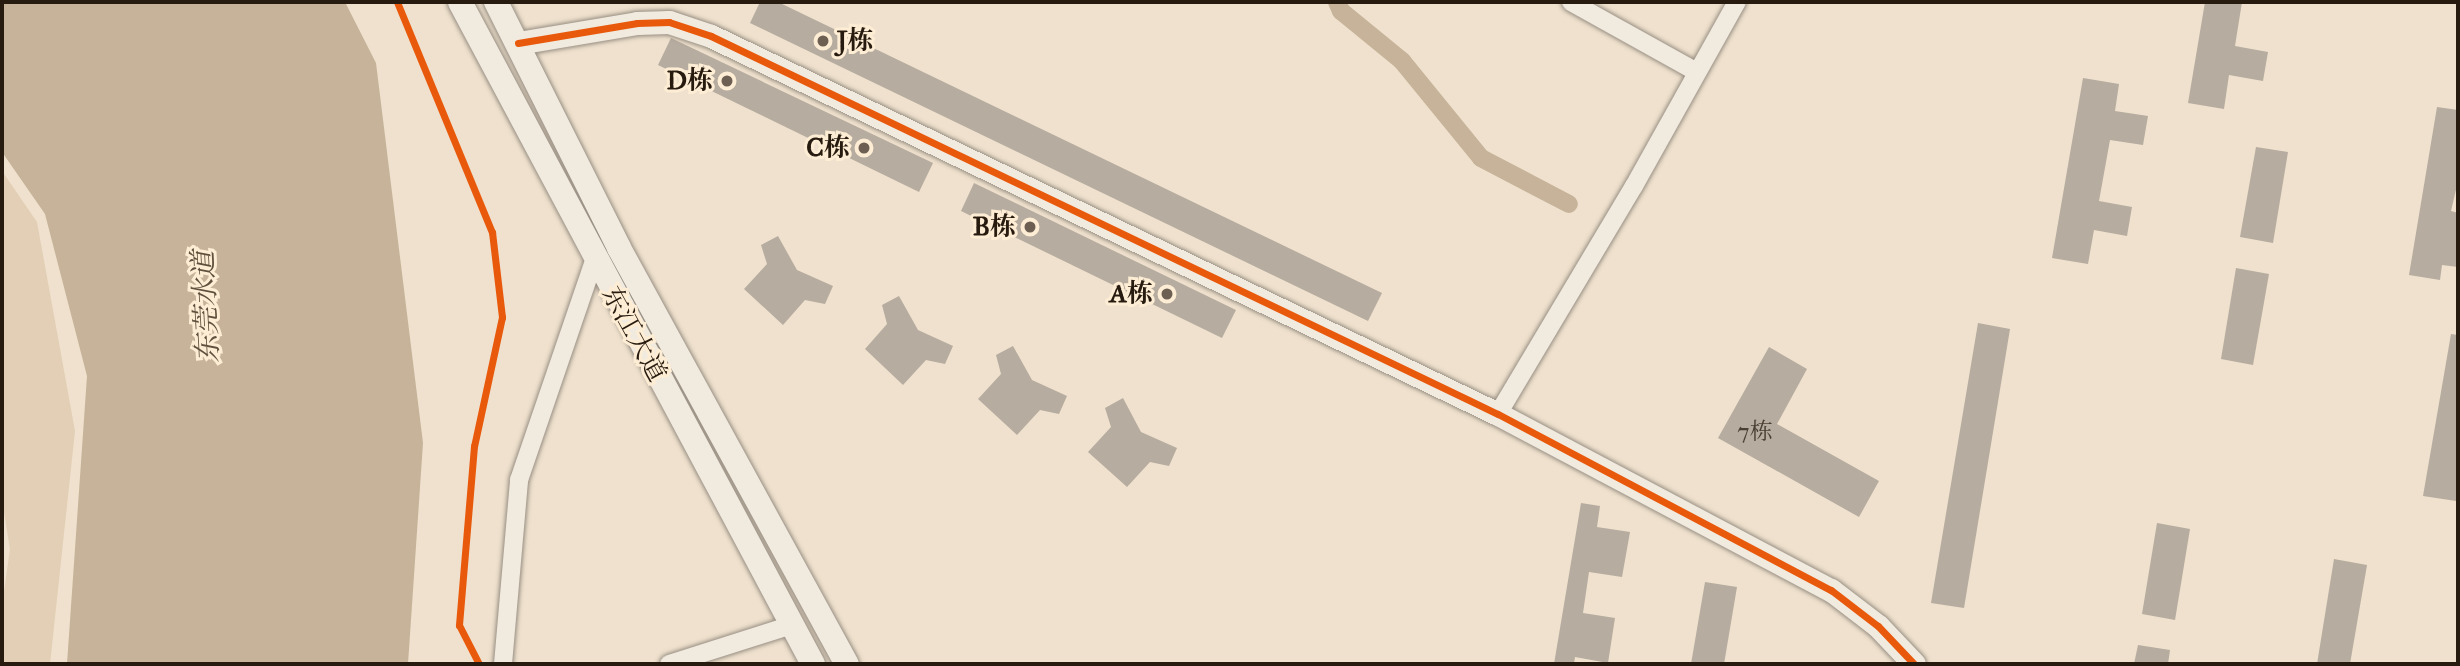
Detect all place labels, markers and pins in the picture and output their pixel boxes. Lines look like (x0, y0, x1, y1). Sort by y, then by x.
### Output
place label: J栋 (837, 25, 874, 57)
marker: J栋 (815, 33, 831, 49)
place label: D栋 (666, 65, 713, 97)
marker: D栋 (719, 73, 735, 89)
place label: C栋 (806, 132, 850, 164)
marker: C栋 (856, 140, 872, 156)
place label: B栋 (973, 211, 1016, 243)
marker: B栋 (1022, 219, 1038, 235)
place label: A栋 (1109, 278, 1153, 310)
marker: A栋 (1159, 286, 1175, 302)

